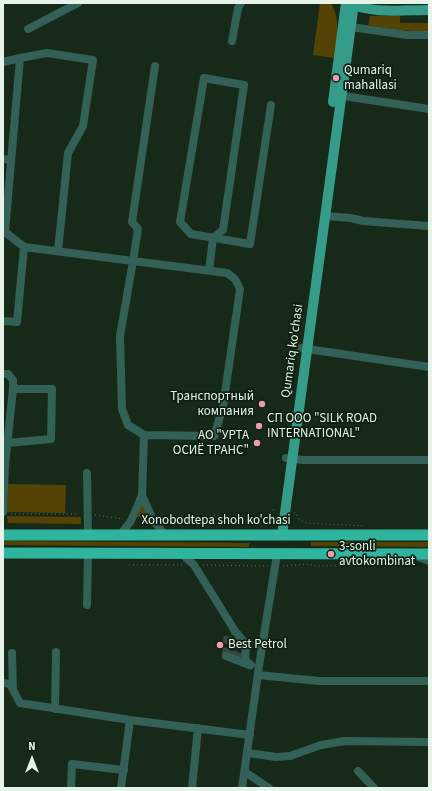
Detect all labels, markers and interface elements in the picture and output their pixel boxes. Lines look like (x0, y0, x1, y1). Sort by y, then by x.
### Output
place label: Qumariq mahallasi (344, 63, 397, 94)
marker: Qumariq mahallasi (331, 73, 341, 83)
street label: Qumariq ko'chasi (279, 303, 307, 399)
place label: Транспортный компания (170, 389, 254, 420)
marker: Транспортный компания (257, 399, 267, 409)
place label: СП ООО "SILK ROAD INTERNATIONAL" (267, 411, 377, 442)
marker: СП ООО "SILK ROAD INTERNATIONAL" (254, 421, 264, 431)
place label: АО "УРТА ОСИЁ ТРАНС" (173, 428, 249, 459)
marker: АО "УРТА ОСИЁ ТРАНС" (252, 438, 262, 448)
street label: Xonobodtepa shoh ko'chasi (141, 513, 291, 529)
place label: 3-sonli avtokombinat (339, 539, 415, 570)
marker: 3-sonli avtokombinat (326, 549, 336, 559)
place label: Best Petrol (228, 637, 287, 653)
marker: Best Petrol (215, 640, 225, 650)
north arrow (12, 739, 52, 779)
text: N (28, 739, 36, 754)

